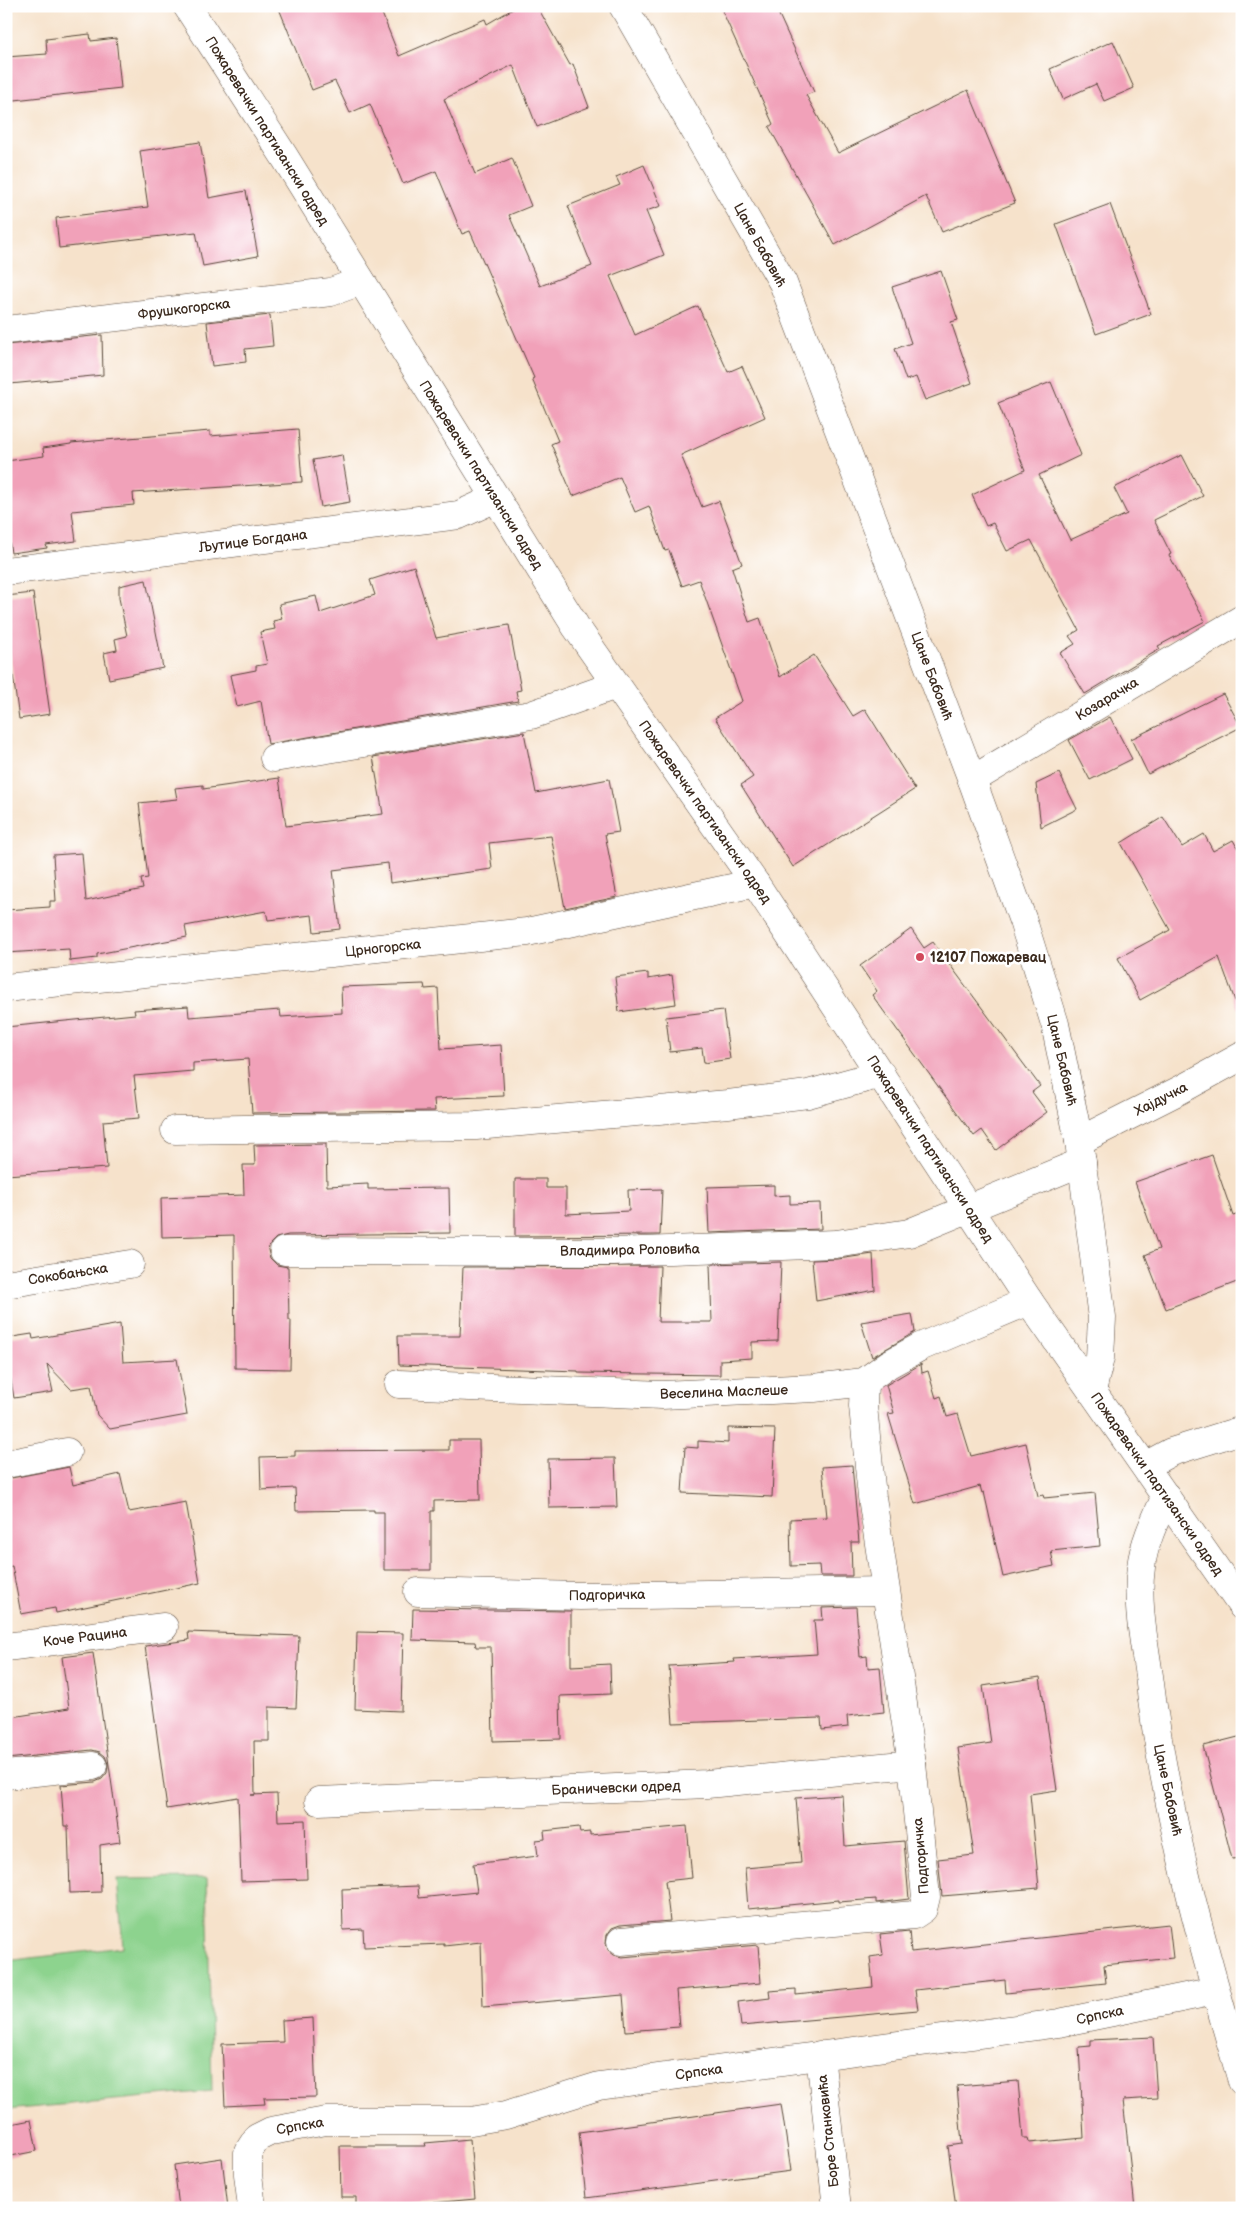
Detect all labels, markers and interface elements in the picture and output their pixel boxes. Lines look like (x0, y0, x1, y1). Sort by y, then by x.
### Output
street label: Пожаревачки партизански одред (202, 33, 333, 229)
street label: Цане Бабовић (730, 200, 790, 290)
street label: Фрушкогорска (137, 295, 232, 323)
street label: Пожаревачки партизански одред (416, 377, 547, 573)
street label: Љутице Богдана (197, 526, 309, 556)
street label: Цане Бабовић (907, 629, 957, 723)
street label: Козарачка (1073, 673, 1142, 724)
street label: Пожаревачки партизански одред (635, 717, 775, 907)
street label: Црногорска (344, 935, 423, 960)
place label: 12107 Пожаревац (930, 949, 1047, 966)
marker: 12107 Пожаревац (914, 951, 926, 963)
street label: Цане Бабовић (1043, 1013, 1081, 1108)
street label: Пожаревачки партизански одред (863, 1052, 997, 1246)
street label: Хајдучка (1131, 1078, 1191, 1120)
street label: Владимира Роловића (560, 1240, 701, 1260)
street label: Сокобањска (27, 1259, 110, 1289)
street label: Веселина Маслеше (660, 1381, 789, 1403)
street label: Пожаревачки партизански одред (1087, 1389, 1227, 1579)
street label: Подгоричка (568, 1586, 646, 1604)
street label: Коче Рацина (42, 1623, 129, 1651)
street label: Цане Бабовић (1150, 1742, 1186, 1838)
street label: Браничевски одред (551, 1777, 682, 1799)
street label: Подгоричка (909, 1816, 933, 1895)
street label: Српска (1075, 2002, 1126, 2028)
street label: Српска (674, 2060, 725, 2084)
street label: Боре Станковића (814, 2073, 842, 2188)
street label: Српска (275, 2113, 326, 2139)

